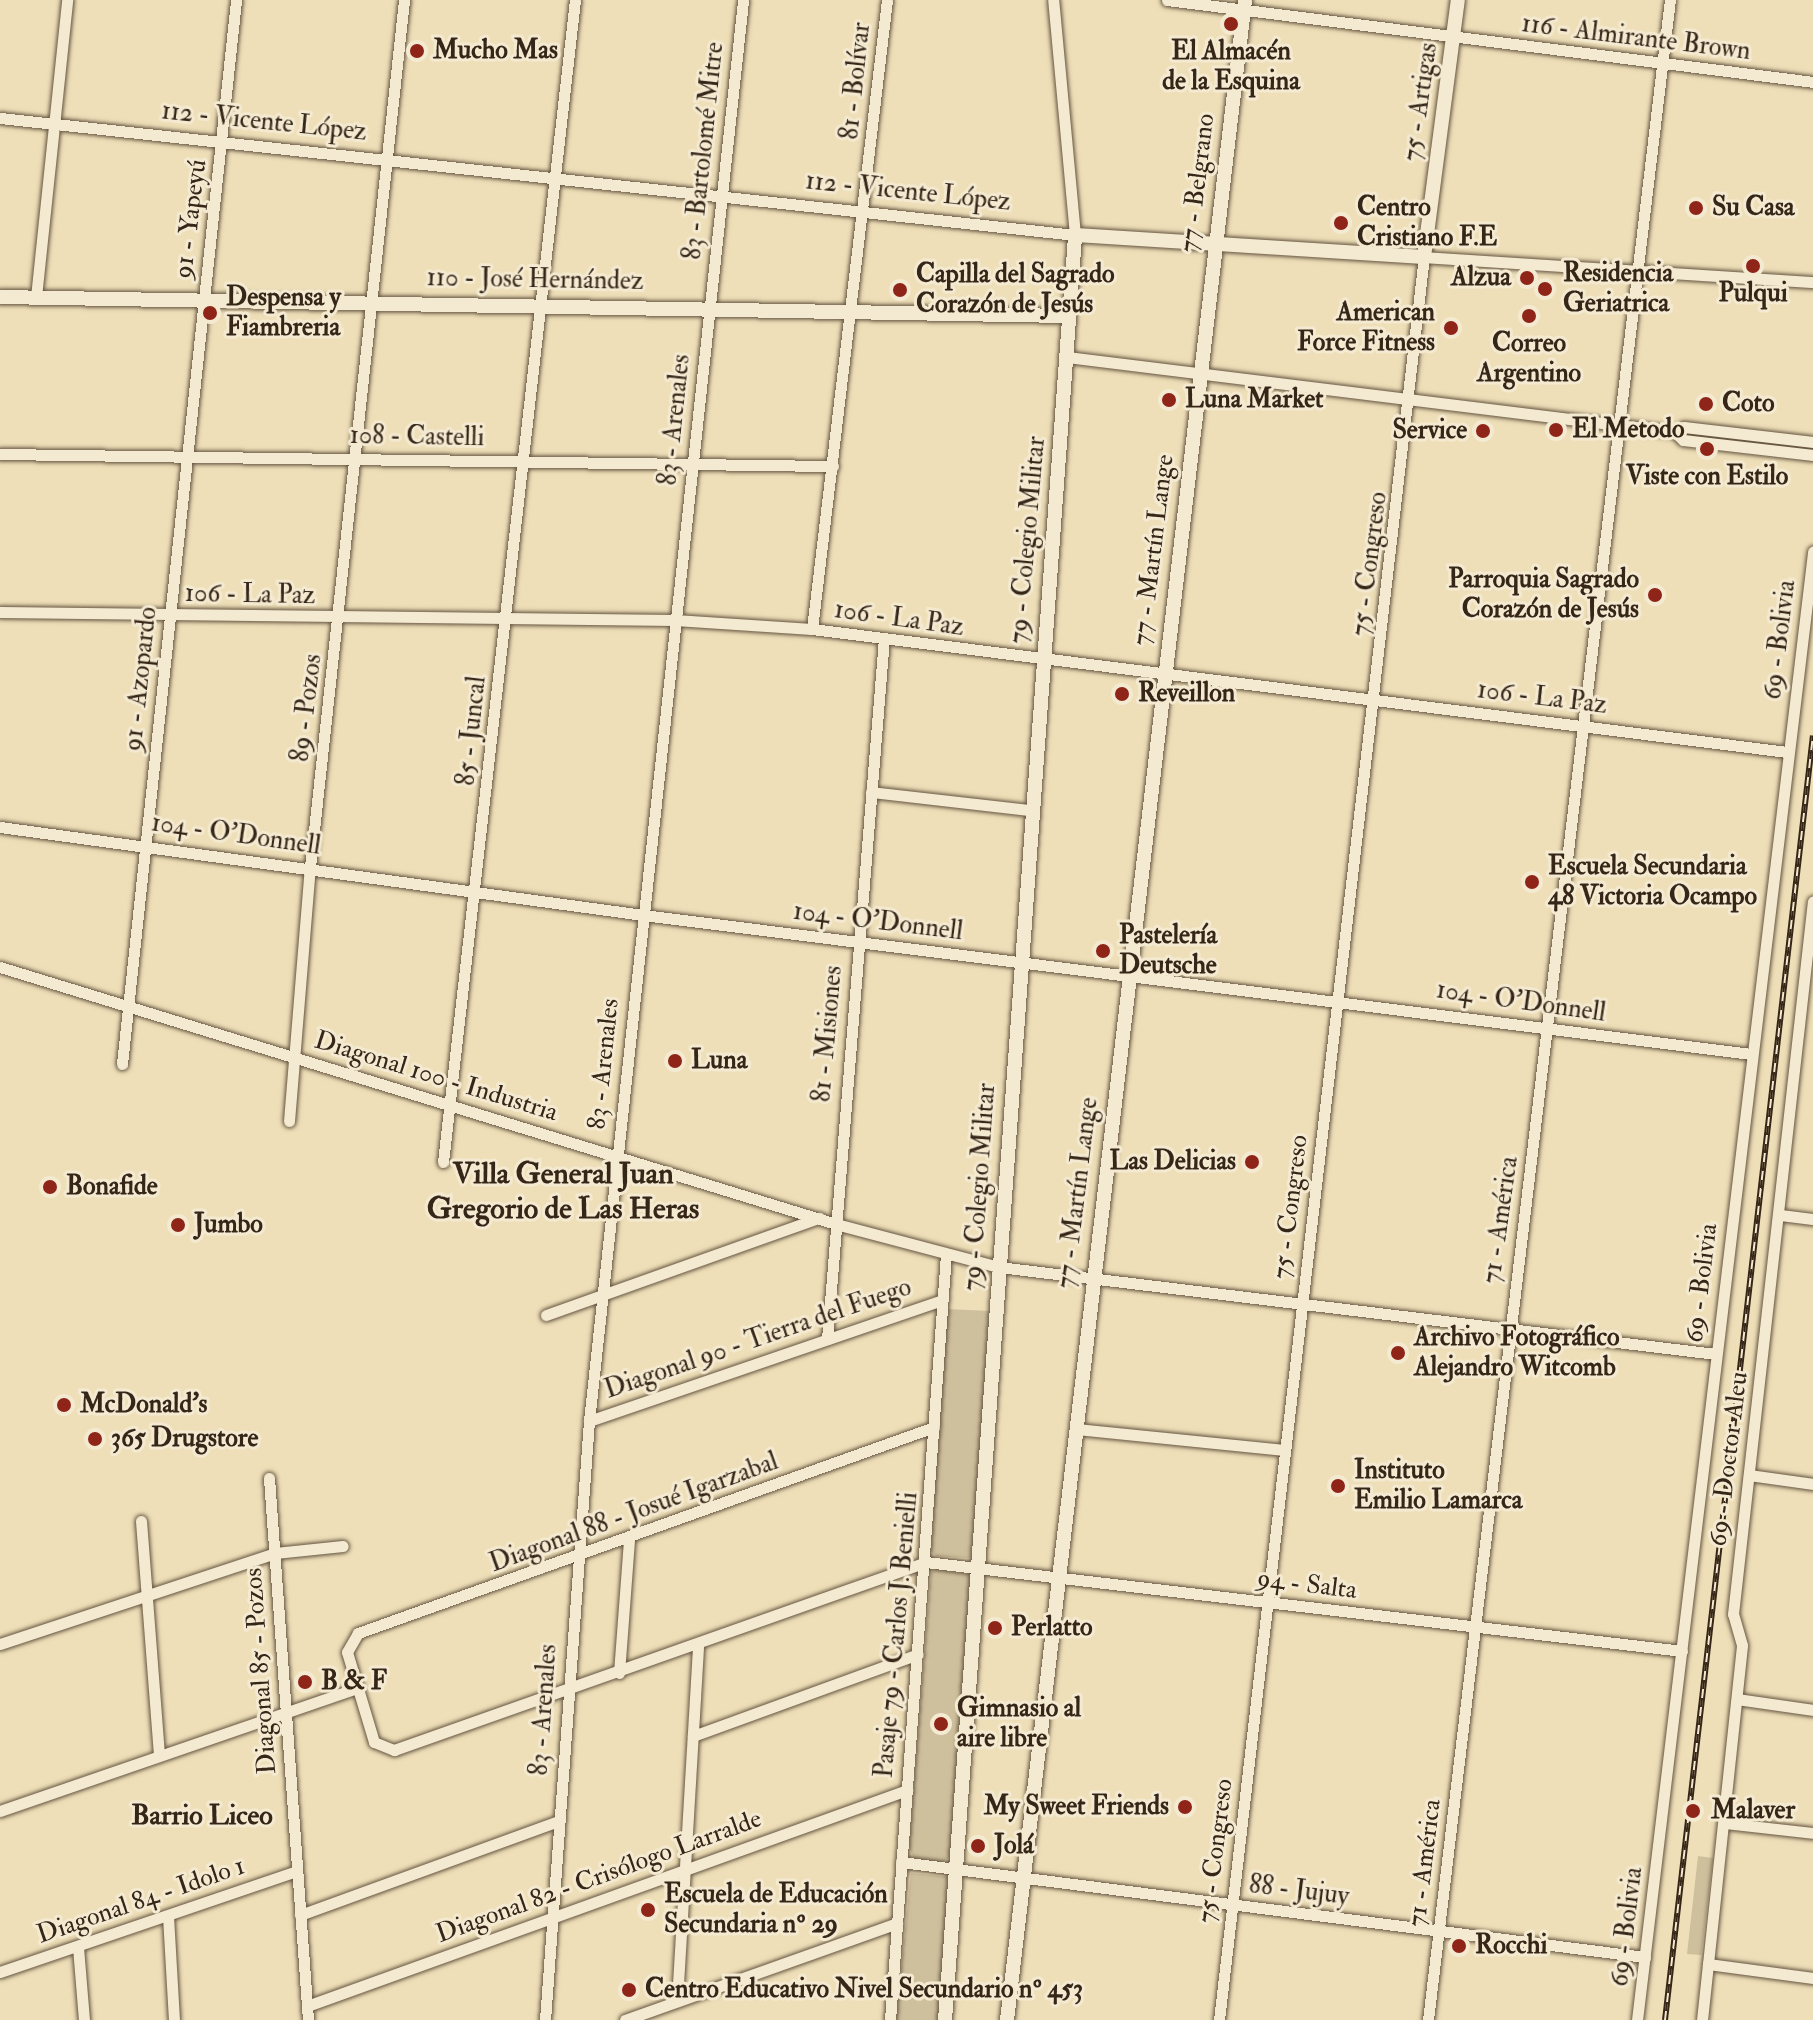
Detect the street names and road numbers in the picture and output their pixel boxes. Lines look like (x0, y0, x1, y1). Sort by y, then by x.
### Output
street label: 116 - Almirante Brown (1520, 8, 1752, 68)
street label: 81 - Bolívar (834, 21, 878, 141)
street label: 83 - Bartolomé Mitre (677, 41, 731, 261)
street label: 75 - Artigas (1397, 41, 1445, 163)
street label: 112 - Vicente López (160, 96, 368, 148)
street label: 77 - Belgrano (1174, 112, 1222, 254)
street label: 91 - Yapeyú (168, 158, 214, 280)
street label: 112 - Vicente López (804, 166, 1012, 218)
street label: 110 - José Hernández (426, 263, 644, 297)
street label: 83 - Arenales (653, 353, 697, 487)
street label: 108 - Castelli (349, 420, 485, 454)
street label: 79 - Colegio Militar (1003, 435, 1053, 645)
street label: 77 - Martín Lange (1127, 453, 1181, 647)
street label: 75 - Congreso (1346, 490, 1394, 638)
street label: 106 - La Paz (185, 578, 315, 612)
street label: 69 - Bolivia (1757, 579, 1803, 701)
street label: 106 - La Paz (832, 594, 966, 644)
street label: 91 - Azopardo (118, 605, 164, 753)
street label: 89 - Pozos (285, 652, 329, 764)
street label: 85 - Juncal (451, 675, 493, 787)
street label: 106 - La Paz (1475, 675, 1609, 721)
street label: 104 - O'Donnell (149, 808, 323, 862)
street label: 104 - O'Donnell (791, 896, 965, 948)
street label: 81 - Misiones (806, 964, 850, 1104)
street label: 104 - O'Donnell (1434, 975, 1608, 1029)
street label: 83 - Arenales (582, 997, 626, 1131)
street label: Diagonal 100 - Industria (311, 1025, 561, 1129)
street label: 79 - Colegio Militar (957, 1082, 1003, 1292)
street label: 77 - Martín Lange (1051, 1096, 1105, 1290)
street label: 75 - Congreso (1267, 1133, 1315, 1281)
street label: 71 - América (1477, 1154, 1525, 1286)
street label: 69 - Bolivia (1679, 1222, 1725, 1344)
street label: Diagonal 90 - Tierra del Fuego (601, 1272, 915, 1406)
street label: 69 - Doctor Aleu (1703, 1370, 1755, 1548)
street label: Diagonal 88 - Josué Igarzabal (485, 1446, 783, 1580)
street label: Pasaje 79 - Carlos J. Benielli (869, 1491, 925, 1779)
street label: 94 - Salta (1255, 1563, 1359, 1607)
street label: Diagonal 85 - Pozos (238, 1567, 284, 1775)
street label: 83 - Arenales (524, 1643, 564, 1777)
street label: 75 - Congreso (1192, 1777, 1240, 1925)
street label: 71 - América (1402, 1797, 1448, 1929)
street label: Diagonal 82 - Crisólogo Larralde (432, 1804, 766, 1950)
street label: Diagonal 84 - Idolo 1 (33, 1851, 249, 1951)
street label: 69 - Bolivia (1604, 1866, 1650, 1988)
street label: 88 - Jujuy (1247, 1869, 1351, 1913)

